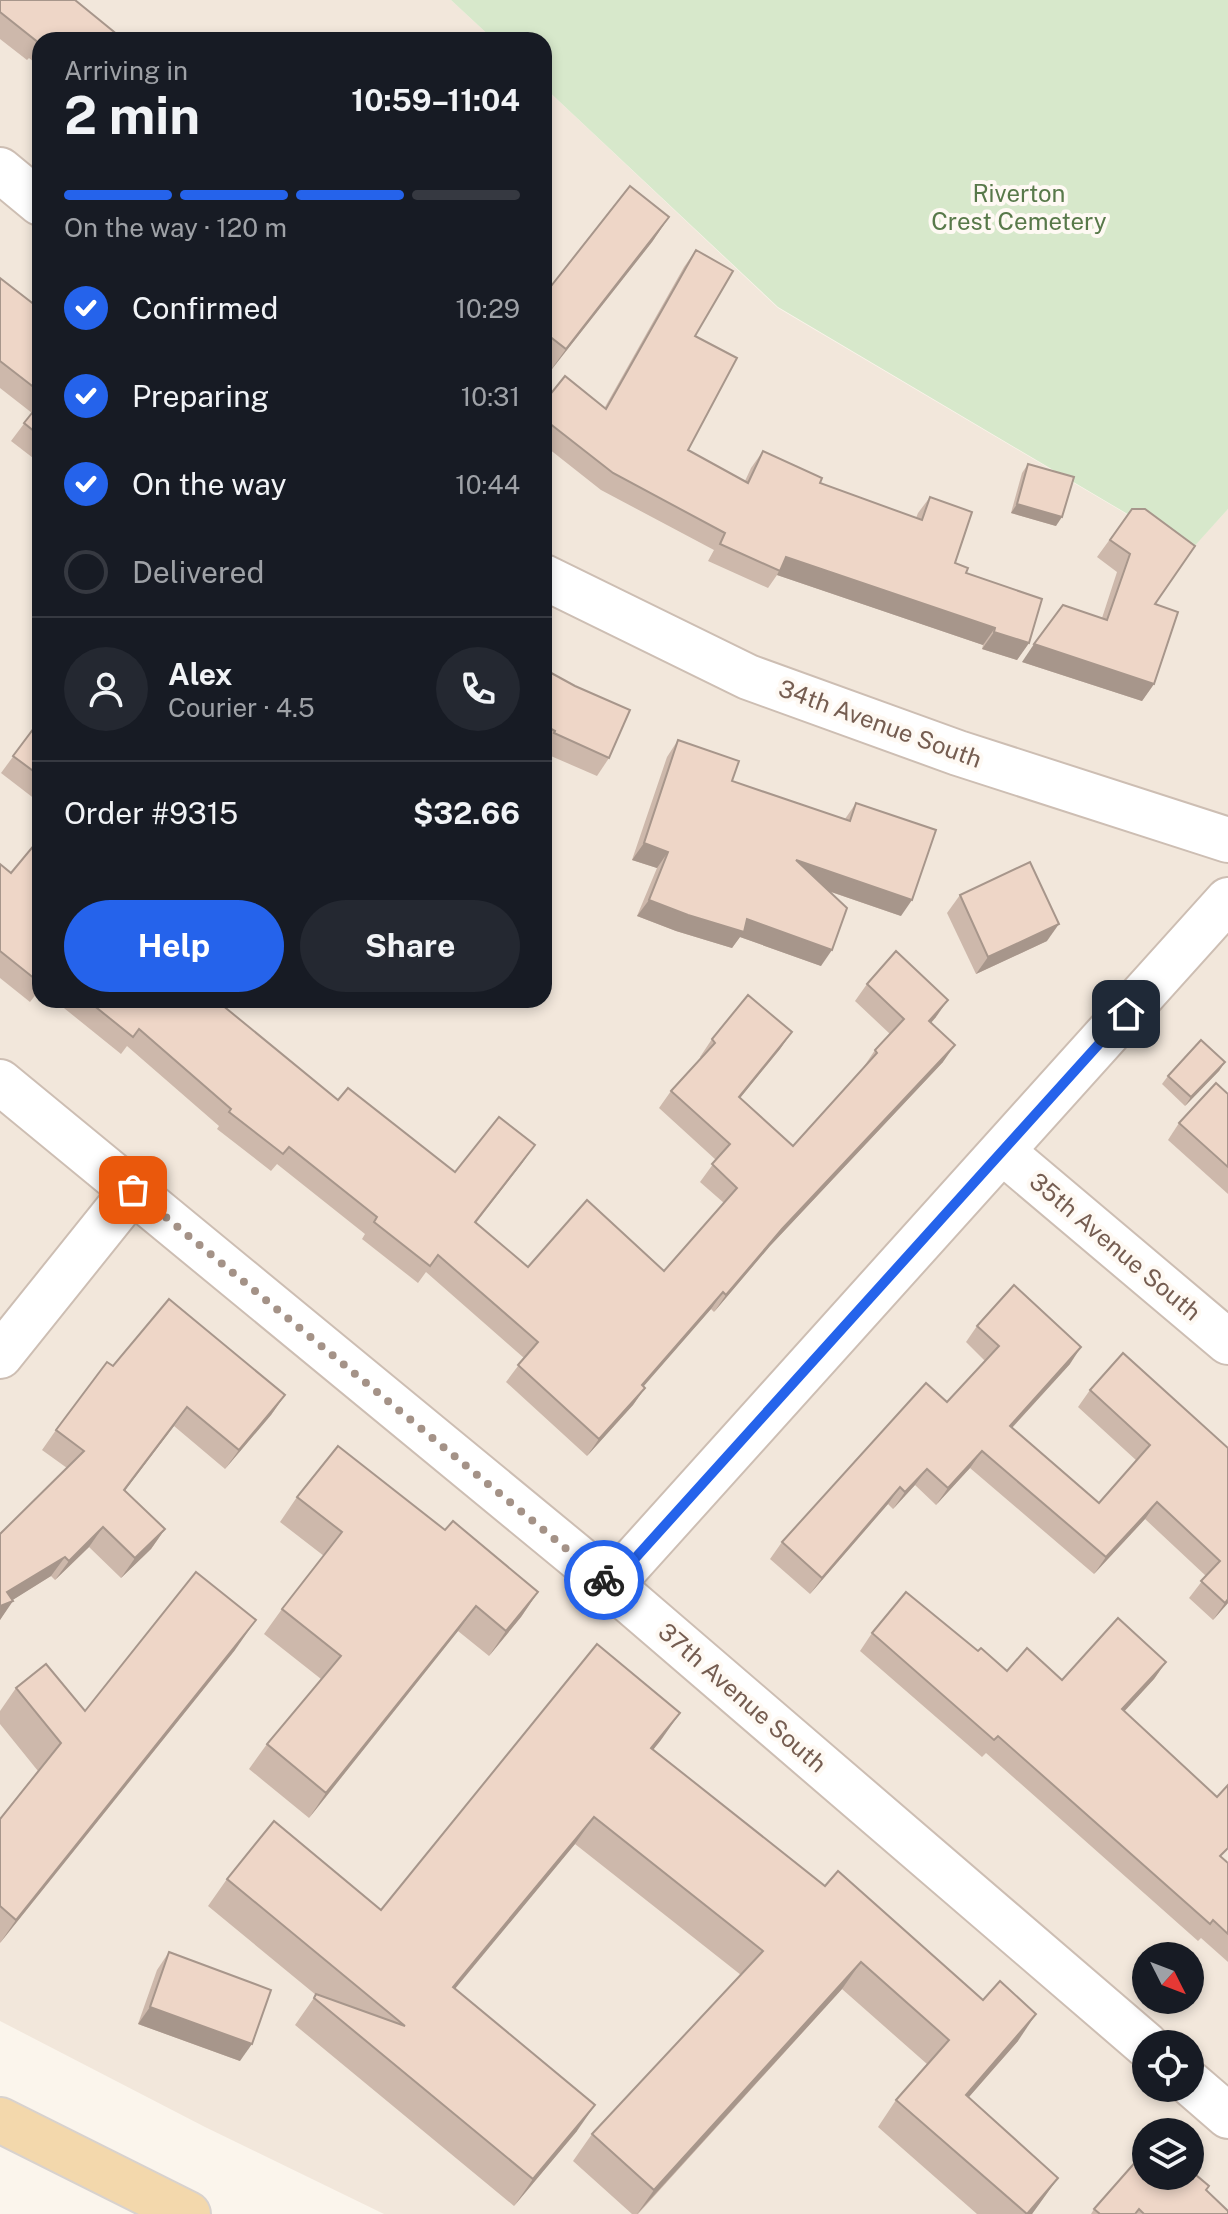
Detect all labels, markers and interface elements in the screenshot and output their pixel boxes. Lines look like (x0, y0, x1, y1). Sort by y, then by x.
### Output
text: Arriving in (64, 55, 188, 86)
text: 10:59–11:04 (351, 82, 520, 118)
text: 2 min (64, 85, 200, 146)
park label: Riverton Crest Cemetery (931, 179, 1107, 235)
text: On the way · 120 m (64, 212, 287, 243)
icon: check (64, 286, 108, 330)
text: Confirmed (132, 290, 278, 326)
text: 10:29 (455, 293, 520, 324)
icon: check (64, 374, 108, 418)
text: Preparing (132, 378, 269, 414)
text: 10:31 (461, 381, 520, 412)
icon: check (64, 462, 108, 506)
text: On the way (132, 466, 286, 502)
text: 10:44 (455, 469, 520, 500)
text: Delivered (132, 554, 264, 590)
button: person (64, 647, 148, 731)
button: phone (436, 647, 520, 731)
text: Alex (168, 656, 232, 692)
street label: 34th Avenue South (775, 673, 986, 773)
text: Courier · 4.5 (168, 692, 315, 723)
text: Order #9315 (64, 795, 238, 831)
text: $32.66 (413, 795, 520, 831)
button: Help (64, 900, 284, 992)
button: Share (300, 900, 520, 992)
pin (1092, 980, 1160, 1048)
icon: home (1104, 992, 1148, 1036)
pin (99, 1156, 167, 1224)
street label: 35th Avenue South (1025, 1167, 1207, 1326)
icon: bag (111, 1168, 155, 1212)
courier (564, 1540, 644, 1620)
icon: bike (582, 1558, 626, 1602)
street label: 37th Avenue South (653, 1617, 832, 1778)
north arrow (1132, 1942, 1204, 2014)
map controls (1132, 1942, 1204, 2190)
button: locate (1132, 2030, 1204, 2102)
button: layers (1132, 2118, 1204, 2190)

